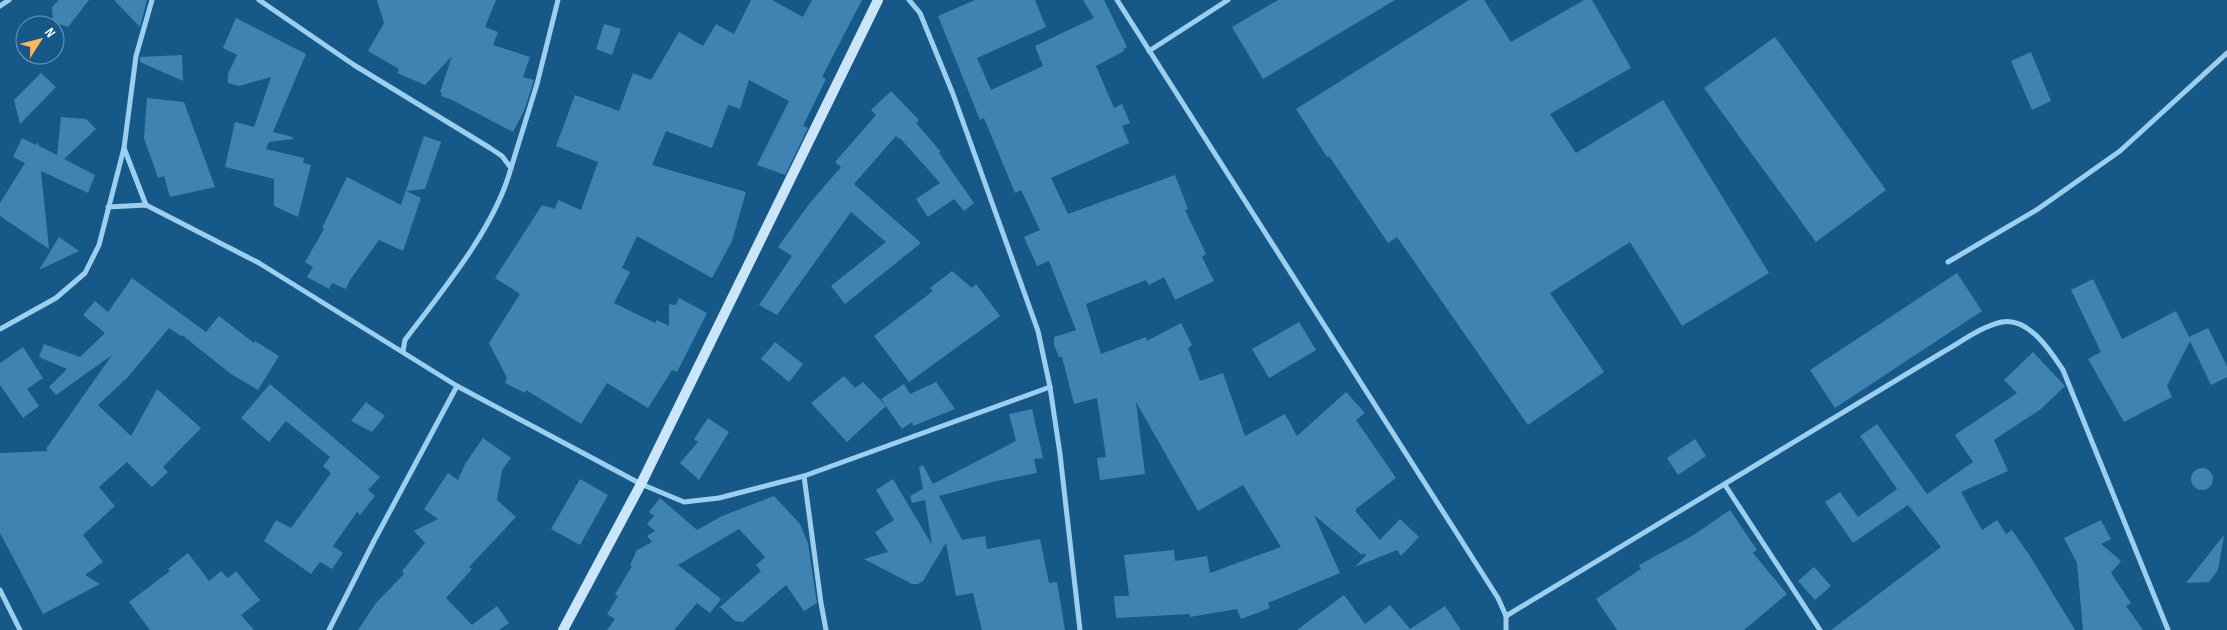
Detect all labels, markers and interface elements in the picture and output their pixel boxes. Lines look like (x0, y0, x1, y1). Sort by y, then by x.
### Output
north arrow (15, 15, 65, 65)
text: N (41, 25, 59, 41)

